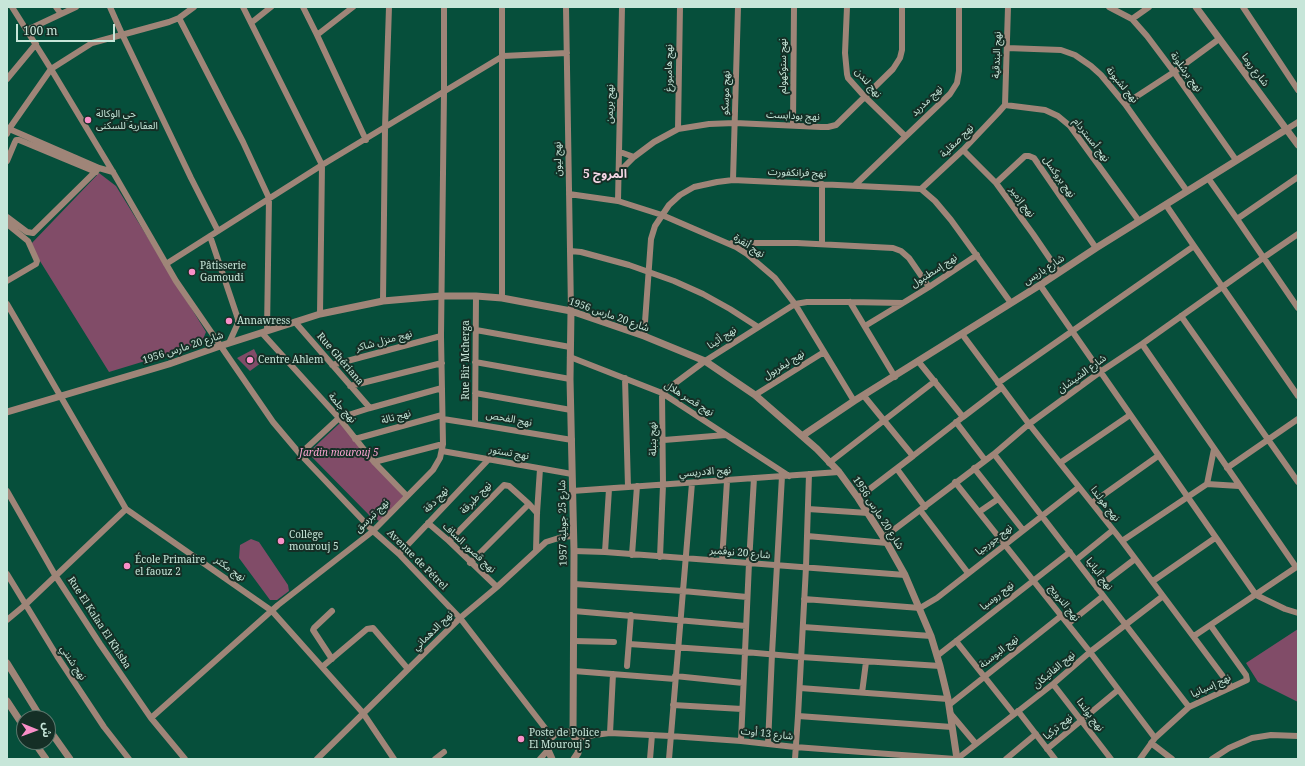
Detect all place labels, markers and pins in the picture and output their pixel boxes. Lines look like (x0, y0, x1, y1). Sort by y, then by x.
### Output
place label: حي الوكالة العقارية للسكنى (96, 108, 158, 132)
marker: حي الوكالة العقارية للسكنى (83, 115, 93, 125)
place label: Pâtisserie Gamoudi (200, 260, 246, 284)
marker: Pâtisserie Gamoudi (187, 267, 197, 277)
place label: Annawress (237, 315, 290, 327)
marker: Annawress (224, 316, 234, 326)
place label: Centre Ahlem (258, 354, 323, 366)
marker: Centre Ahlem (245, 355, 255, 365)
place label: Collège mourouj 5 (289, 529, 339, 552)
marker: Collège mourouj 5 (276, 536, 286, 546)
place label: École Primaire el faouz 2 (135, 554, 205, 578)
marker: École Primaire el faouz 2 (122, 561, 132, 571)
place label: Poste de Police El Mourouj 5 (529, 727, 599, 750)
marker: Poste de Police El Mourouj 5 (516, 734, 526, 744)

